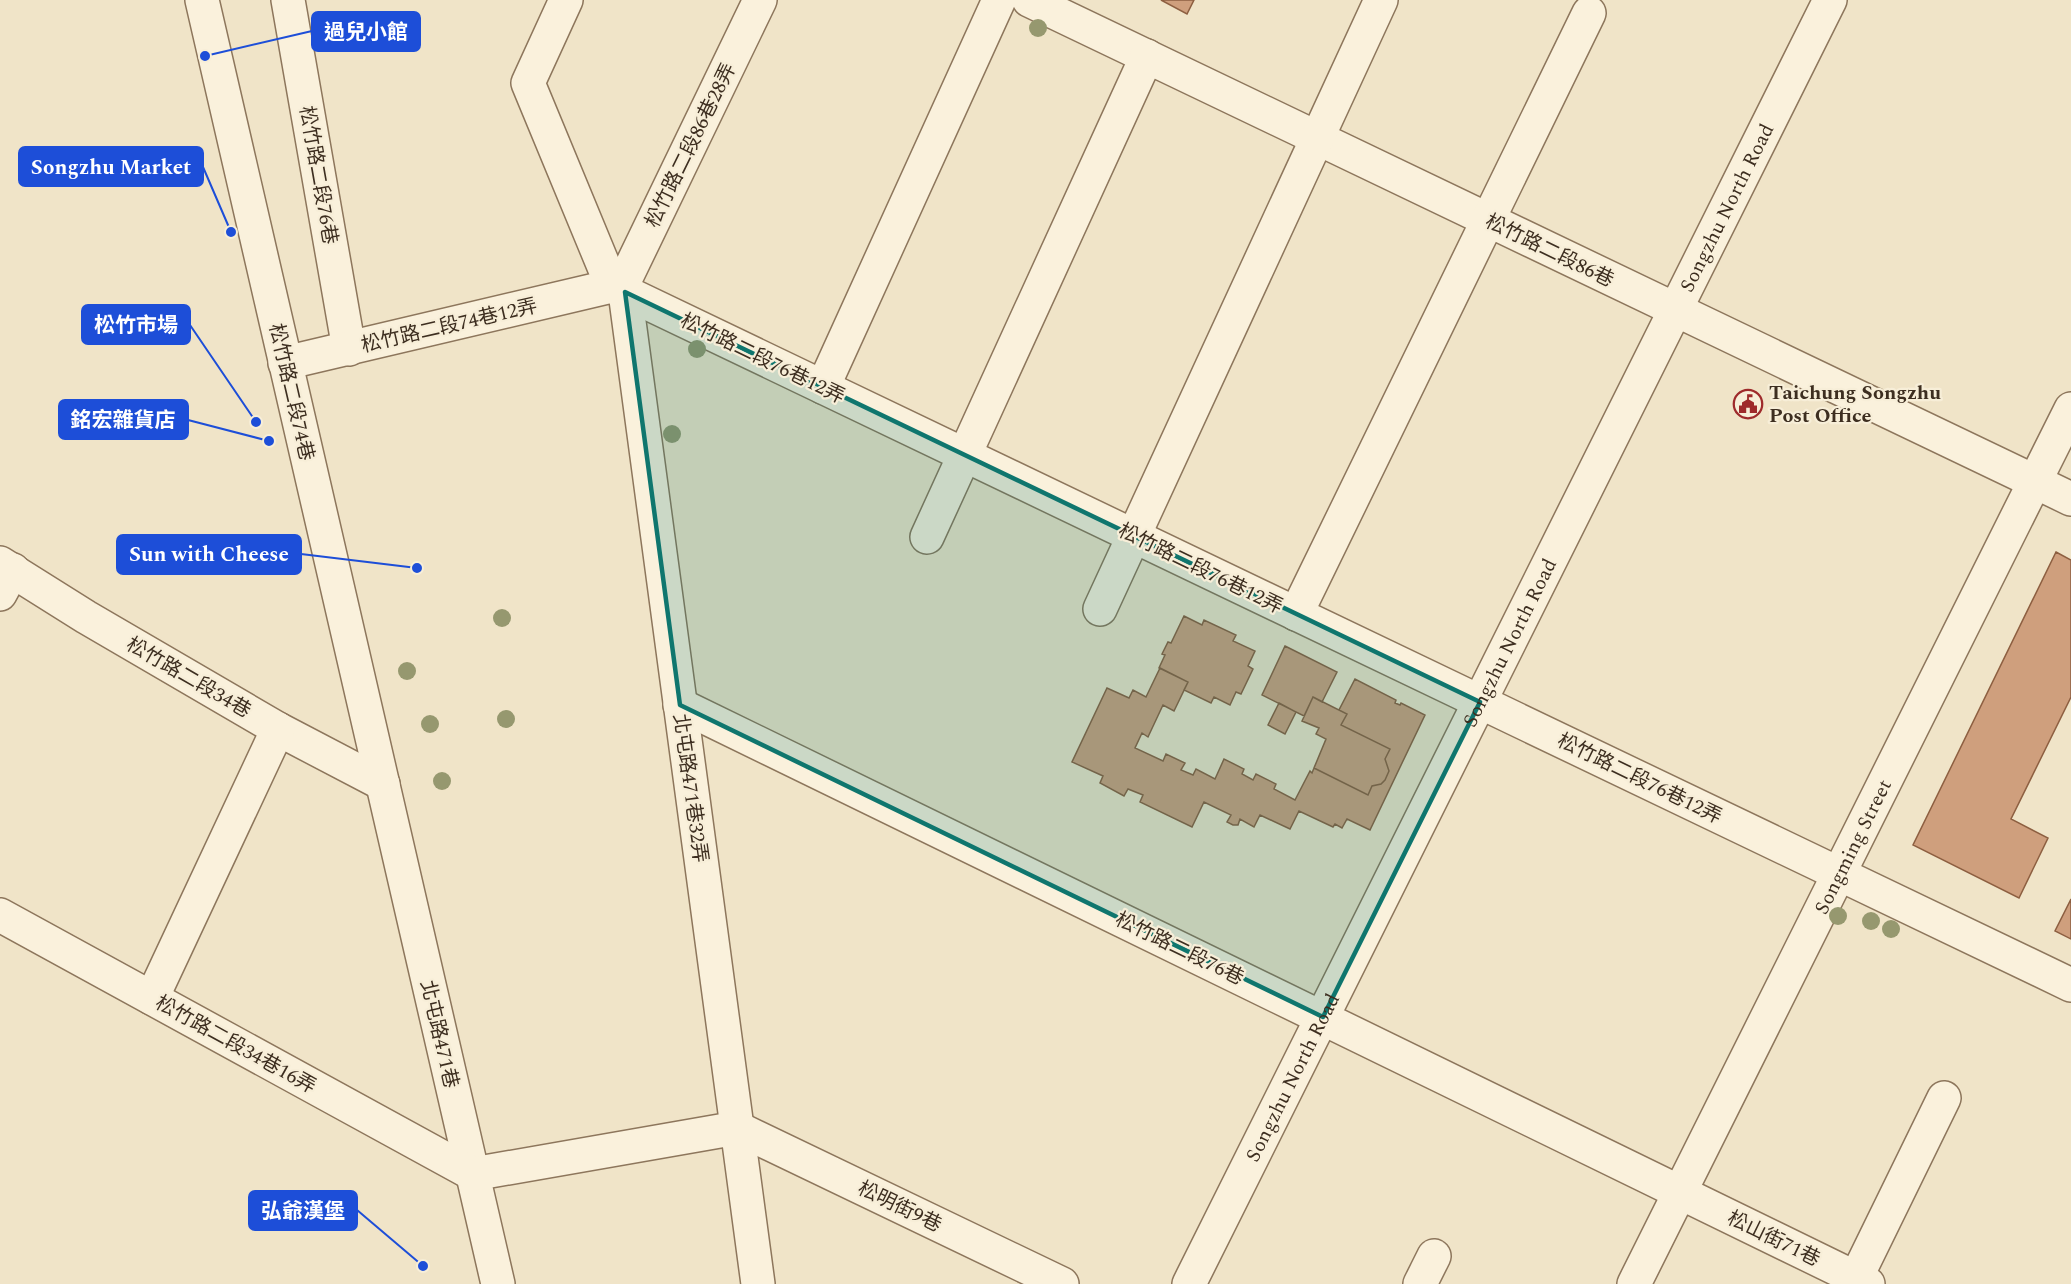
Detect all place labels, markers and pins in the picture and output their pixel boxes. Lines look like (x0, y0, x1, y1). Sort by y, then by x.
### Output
callout: 過兒小館 (312, 12, 420, 51)
callout: Songzhu Market (19, 147, 203, 186)
callout: 松竹市場 (82, 305, 190, 344)
place label: Taichung Songzhu Post Office (1769, 378, 1941, 431)
public building icon: Taichung Songzhu Post Office (1732, 388, 1764, 420)
callout: 銘宏雜貨店 (59, 400, 188, 439)
callout: Sun with Cheese (117, 535, 301, 574)
callout: 弘爺漢堡 (249, 1191, 357, 1230)

